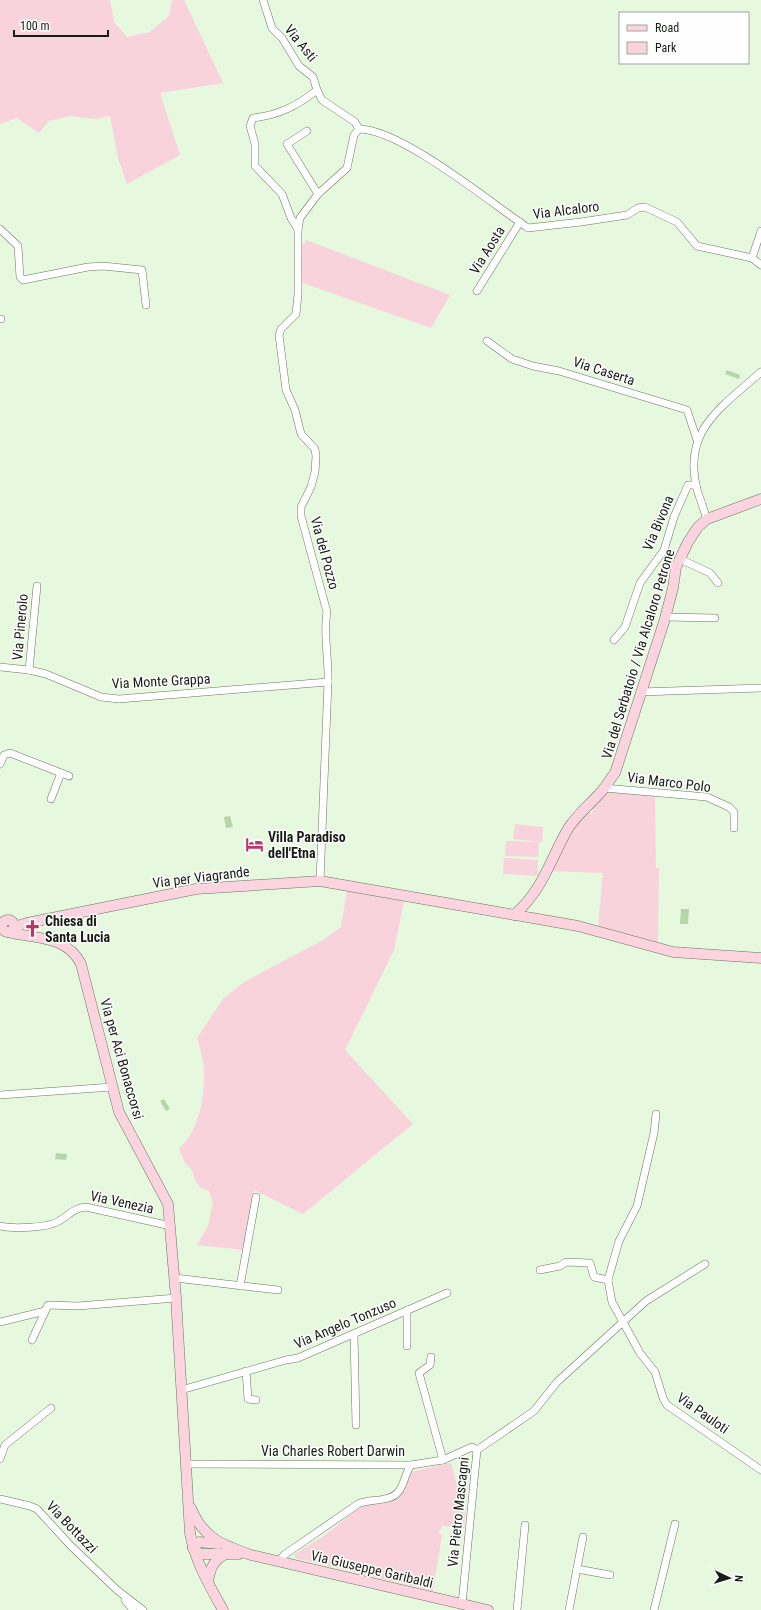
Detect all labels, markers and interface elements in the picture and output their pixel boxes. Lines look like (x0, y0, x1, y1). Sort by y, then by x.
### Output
scale bar (14, 12, 108, 38)
legend (619, 12, 749, 64)
text: 100 m (20, 19, 50, 33)
street label: Via Asti (281, 21, 321, 65)
text: Road (655, 21, 679, 35)
text: Park (655, 41, 677, 55)
street label: Via Alcaloro (532, 198, 600, 222)
street label: Via Aosta (466, 223, 508, 277)
street label: Via Caserta (571, 353, 637, 389)
street label: Via Bivona (639, 493, 677, 553)
street label: Via del Pozzo (308, 515, 342, 591)
street label: Via del Serbatoio / Via Alcaloro Petrone (598, 547, 678, 761)
street label: Via Pinerolo (9, 593, 31, 661)
street label: Via Monte Grappa (111, 670, 211, 692)
street label: Via Marco Polo (626, 769, 712, 795)
place label: Villa Paradiso dell'Etna (268, 829, 346, 861)
hotel icon: Villa Paradiso dell'Etna (245, 835, 265, 855)
street label: Via per Viagrande (152, 863, 251, 891)
place label: Chiesa di Santa Lucia (45, 913, 111, 945)
church icon: Chiesa di Santa Lucia (22, 919, 42, 939)
street label: Via per Aci Bonaccorsi (97, 997, 147, 1121)
street label: Via Venezia (89, 1187, 155, 1217)
street label: Via Angelo Tonzuso (292, 1294, 398, 1352)
street label: Via Pauloti (674, 1389, 732, 1437)
street label: Via Charles Robert Darwin (261, 1443, 405, 1459)
street label: Via Pietro Mascagni (444, 1456, 472, 1568)
street label: Via Bottazzi (43, 1498, 101, 1556)
street label: Via Giuseppe Garibaldi (309, 1547, 435, 1591)
north arrow (709, 1558, 749, 1598)
text: N (732, 1575, 745, 1583)

